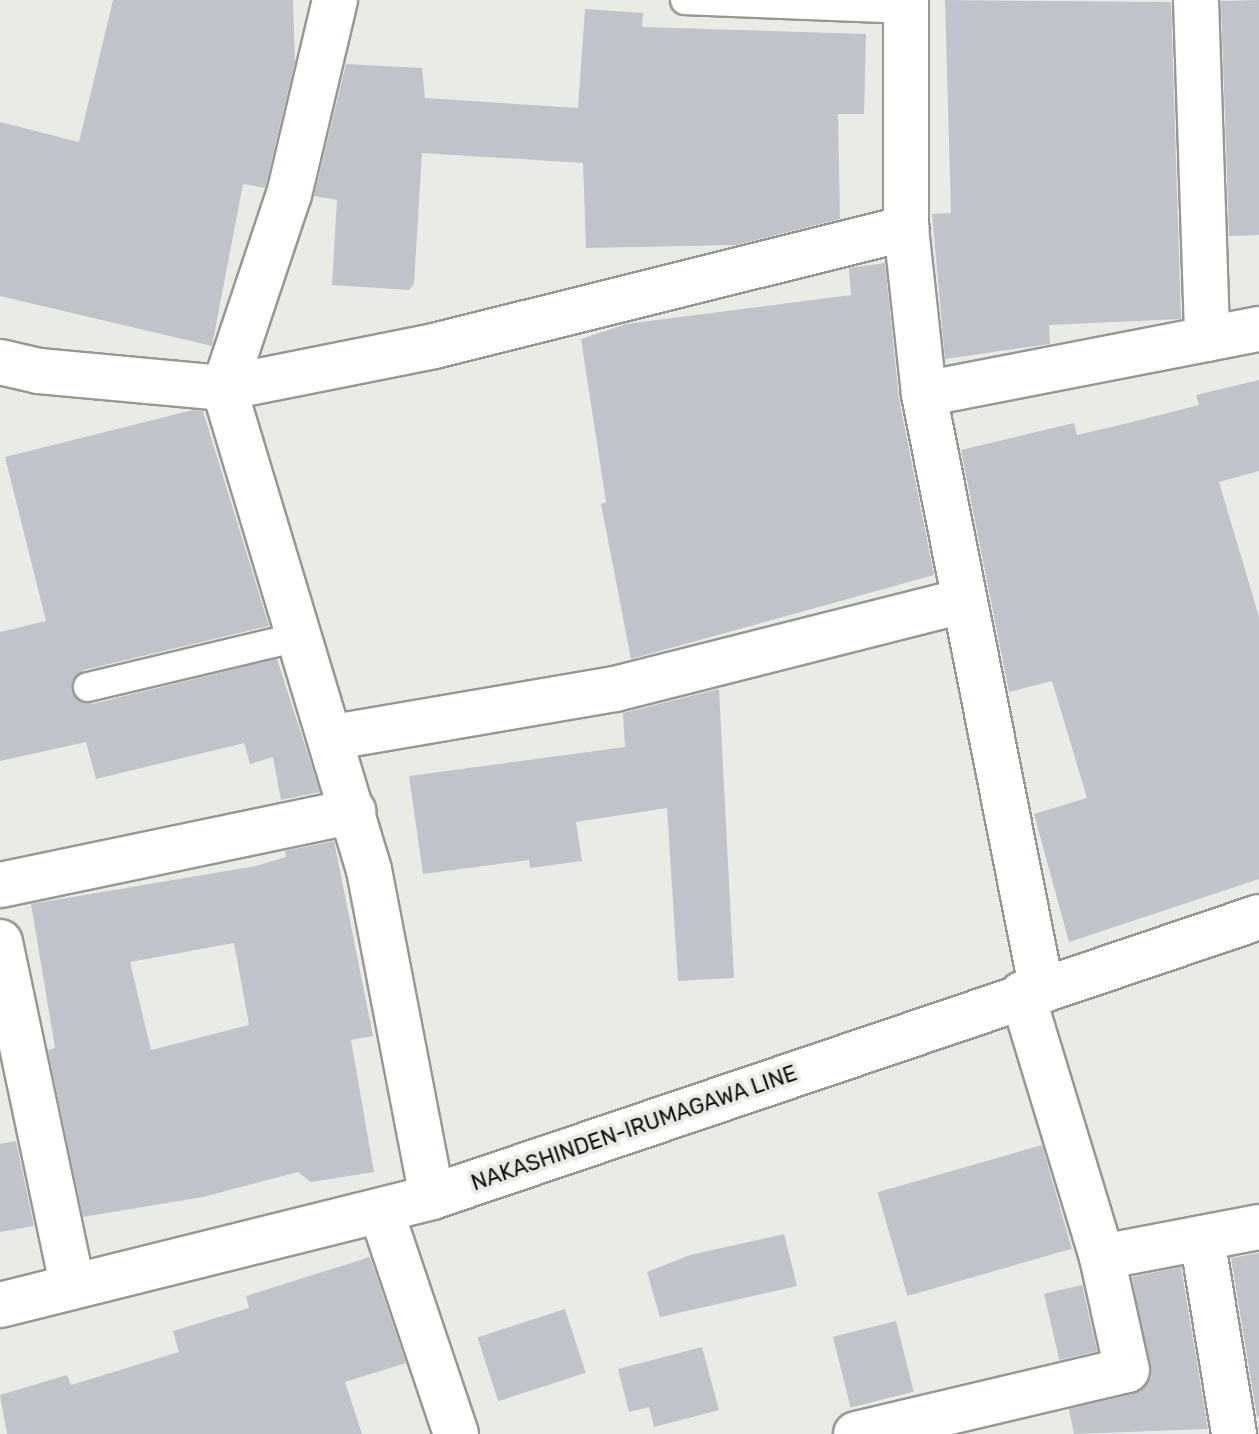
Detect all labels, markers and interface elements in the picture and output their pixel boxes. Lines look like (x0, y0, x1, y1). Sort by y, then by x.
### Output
street label: NAKASHINDEN-IRUMAGAWA LINE (467, 1060, 801, 1196)

